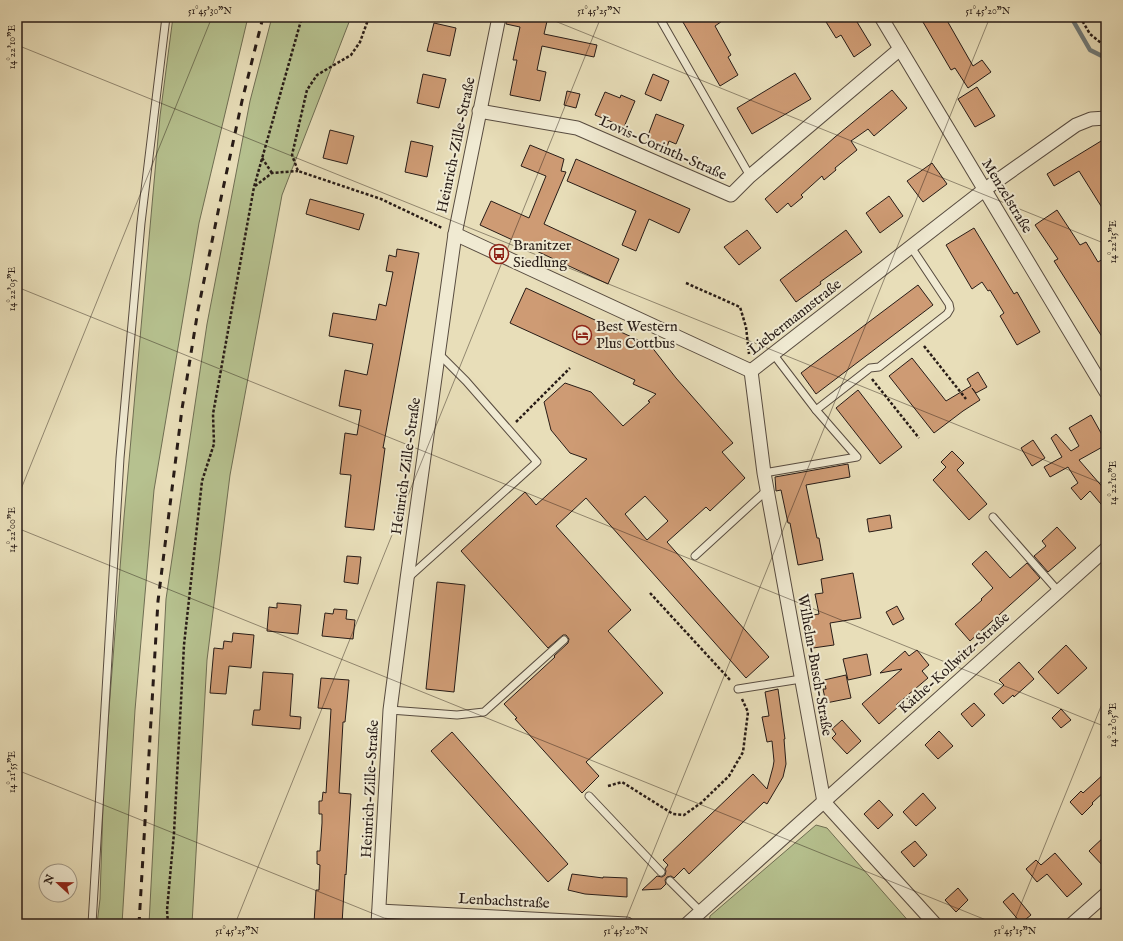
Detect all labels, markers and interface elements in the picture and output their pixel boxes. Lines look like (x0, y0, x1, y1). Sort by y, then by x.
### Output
text: 51°45'30"N (188, 5, 232, 18)
text: 51°45'25"N (577, 5, 621, 18)
text: 51°45'20"N (966, 5, 1011, 18)
text: 14°22'10"E (6, 25, 19, 69)
street label: Heinrich-Zille-Straße (432, 75, 480, 215)
street label: Lovis-Corinth-Straße (596, 111, 730, 185)
street label: Menzelstraße (977, 155, 1037, 237)
text: 14°22'15"E (1107, 220, 1120, 264)
place label: Branitzer Siedlung (513, 236, 572, 272)
bus stop icon: Branitzer Siedlung (488, 243, 510, 265)
text: 14°22'05"E (6, 267, 19, 311)
street label: Liebermannstraße (745, 275, 845, 359)
place label: Best Western Plus Cottbus (596, 317, 678, 353)
hotel icon: Best Western Plus Cottbus (571, 324, 593, 346)
street label: Heinrich-Zille-Straße (387, 396, 425, 536)
text: 14°22'10"E (1107, 461, 1120, 505)
text: 14°22'00"E (6, 507, 19, 553)
street label: Wilhelm-Busch-Straße (793, 593, 837, 738)
street label: Käthe-Kollwitz-Straße (894, 608, 1014, 718)
text: 14°22'05"E (1107, 703, 1120, 747)
street label: Heinrich-Zille-Straße (357, 719, 383, 859)
text: 14°21'55"E (6, 751, 19, 793)
north arrow (38, 863, 78, 903)
text: N (41, 872, 58, 888)
street label: Lenbachstraße (458, 889, 550, 913)
text: 51°45'25"N (215, 925, 259, 938)
text: 51°45'20"N (604, 925, 649, 938)
text: 51°45'15"N (994, 925, 1037, 938)

